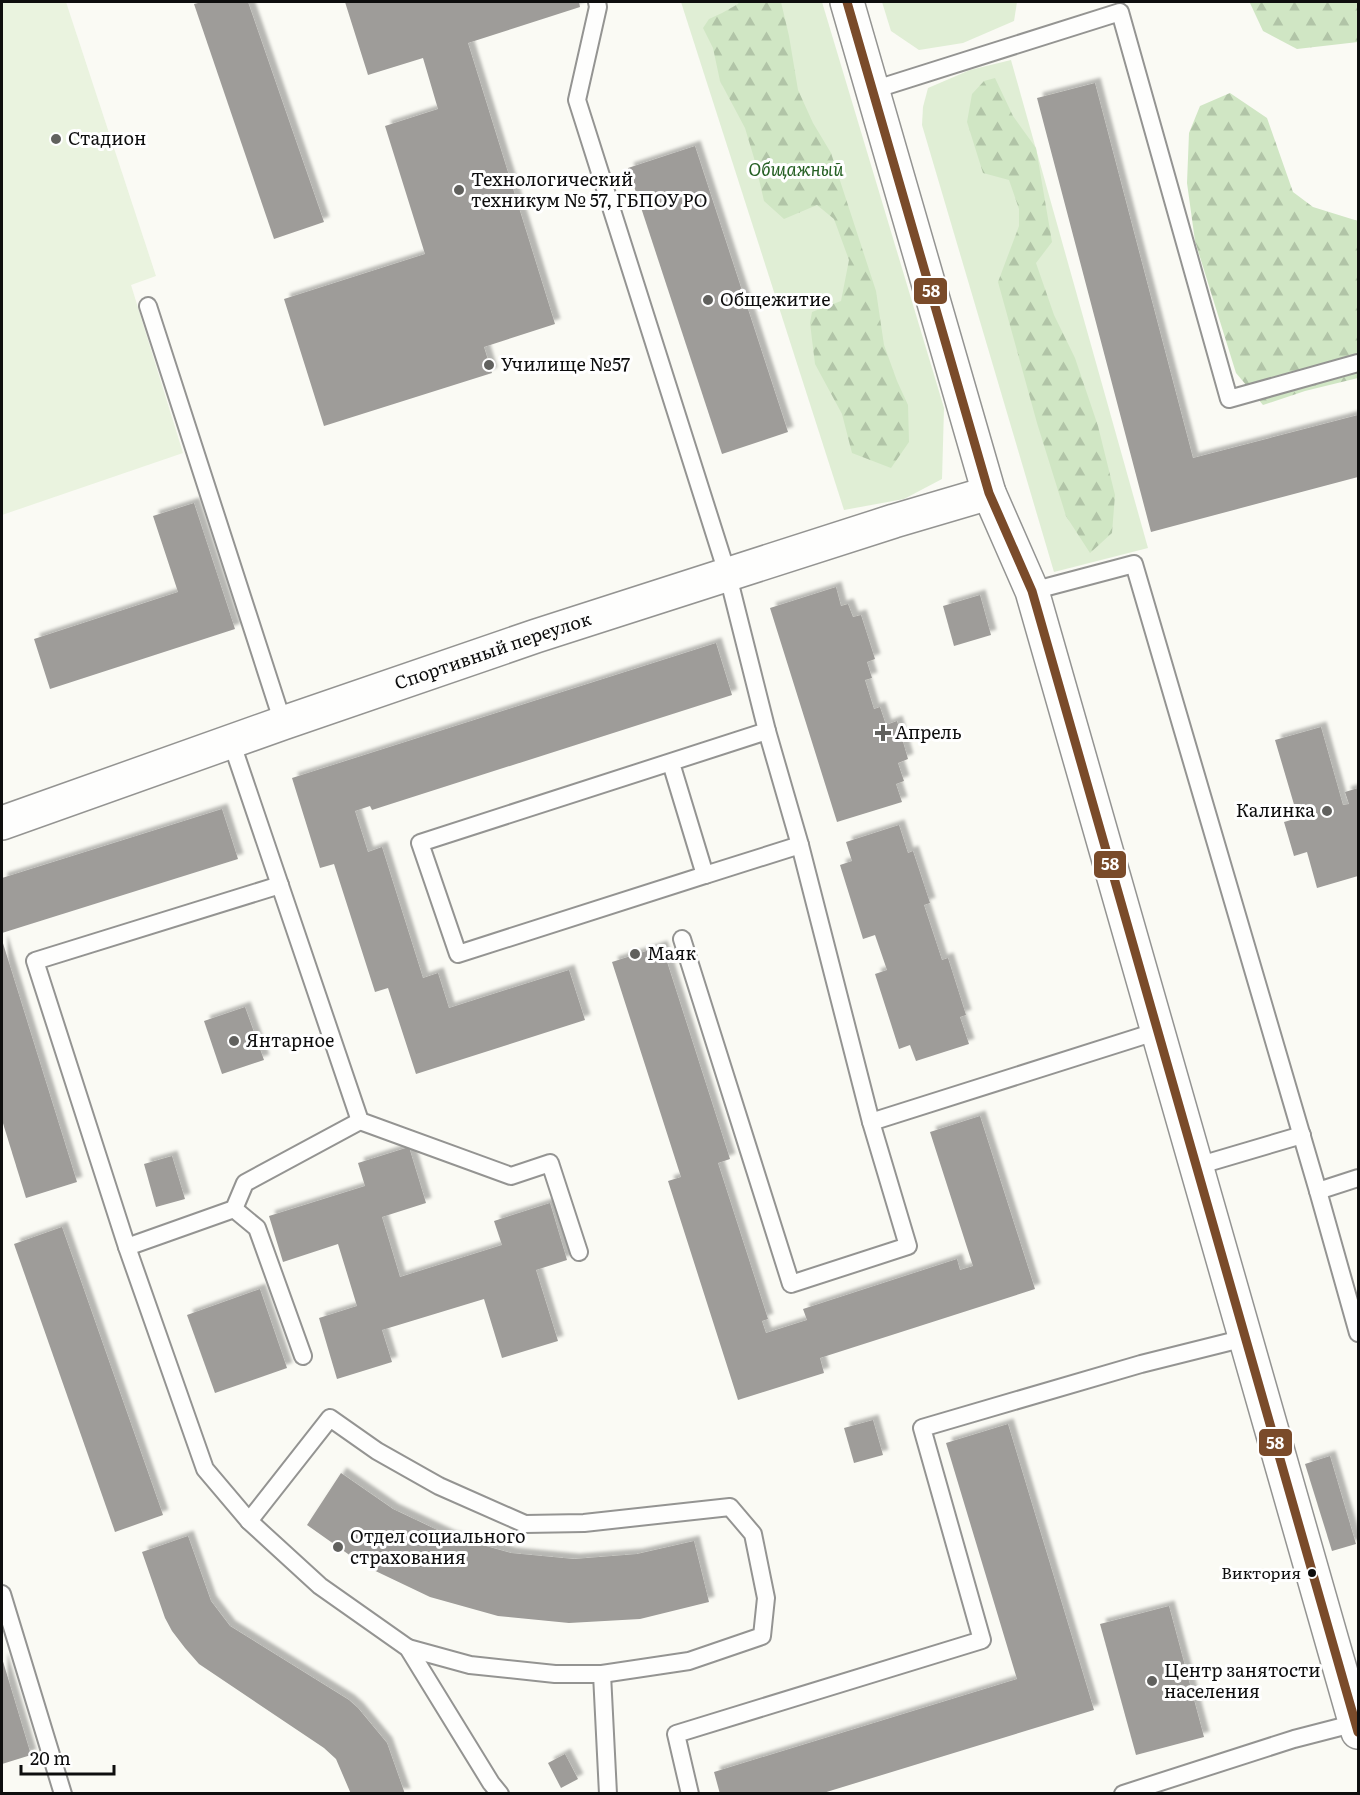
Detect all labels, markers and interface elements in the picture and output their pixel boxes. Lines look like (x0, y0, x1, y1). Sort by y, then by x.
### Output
place label: Стадион (68, 124, 146, 151)
marker: Стадион (49, 132, 63, 146)
park label: Общажный (748, 155, 844, 182)
place label: Технологический техникум № 57, ГБПОУ РО (471, 165, 707, 213)
marker: Технологический техникум № 57, ГБПОУ РО (452, 183, 466, 197)
line badge: 58 (913, 277, 948, 305)
text: 58 (922, 278, 941, 302)
place label: Общежитие (720, 285, 831, 312)
marker: Общежитие (701, 293, 715, 307)
place label: Училище №57 (501, 350, 630, 377)
marker: Училище №57 (482, 358, 496, 372)
street label: Спортивный переулок (390, 604, 594, 696)
place label: Апрель (895, 718, 962, 745)
marker: Апрель (876, 726, 890, 740)
place label: Калинка (1236, 796, 1315, 823)
marker: Калинка (1320, 804, 1334, 818)
line badge: 58 (1093, 850, 1127, 879)
text: 58 (1101, 851, 1120, 875)
place label: Маяк (647, 939, 696, 966)
marker: Маяк (628, 947, 642, 961)
place label: Янтарное (246, 1026, 334, 1053)
marker: Янтарное (227, 1034, 241, 1048)
line badge: 58 (1258, 1428, 1293, 1457)
text: 58 (1266, 1430, 1285, 1454)
place label: Отдел социального страхования (350, 1522, 526, 1570)
marker: Отдел социального страхования (331, 1540, 345, 1554)
place label: Виктория (1221, 1560, 1301, 1584)
marker: Виктория (1306, 1567, 1318, 1579)
place label: Центр занятости населения (1164, 1656, 1321, 1704)
marker: Центр занятости населения (1145, 1674, 1159, 1688)
scale bar (21, 1738, 114, 1776)
text: 20 m (30, 1744, 71, 1771)

